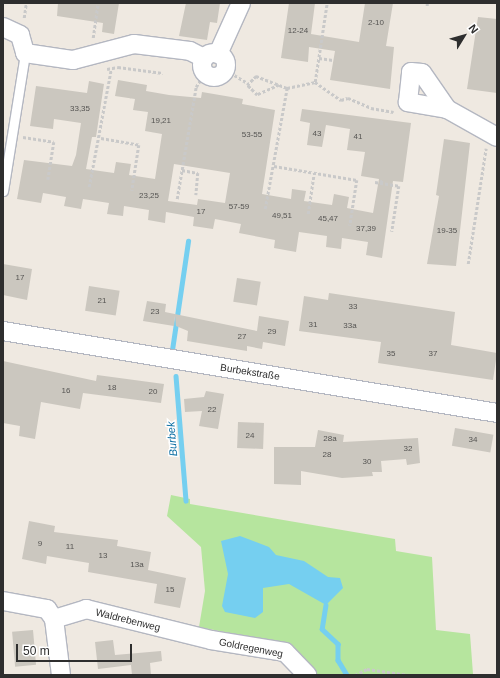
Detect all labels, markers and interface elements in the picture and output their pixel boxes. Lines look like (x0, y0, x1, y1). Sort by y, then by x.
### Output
north arrow (444, 16, 484, 56)
house number: 2-10 (368, 18, 384, 28)
text: N (466, 22, 481, 36)
house number: 12-24 (288, 26, 308, 36)
house number: 33,35 (70, 104, 90, 114)
house number: 19,21 (151, 116, 171, 126)
house number: 43 (313, 129, 321, 139)
house number: 53-55 (242, 130, 262, 140)
house number: 41 (354, 132, 362, 142)
house number: 23,25 (139, 191, 159, 201)
house number: 57-59 (229, 202, 249, 212)
house number: 17 (197, 207, 205, 217)
house number: 49,51 (272, 211, 292, 221)
house number: 45,47 (318, 214, 338, 224)
house number: 37,39 (356, 224, 376, 234)
house number: 19-35 (437, 226, 457, 236)
house number: 17 (16, 273, 24, 283)
house number: 21 (98, 296, 106, 306)
house number: 33 (349, 302, 357, 312)
house number: 23 (151, 307, 159, 317)
house number: 31 (309, 320, 317, 330)
house number: 33a (343, 321, 357, 331)
house number: 29 (268, 327, 276, 337)
house number: 27 (238, 332, 246, 342)
house number: 35 (387, 349, 395, 359)
house number: 37 (429, 349, 437, 359)
street label: Burbekstraße (219, 361, 281, 383)
house number: 18 (108, 383, 116, 393)
house number: 16 (62, 386, 70, 396)
house number: 20 (149, 387, 157, 397)
house number: 22 (208, 405, 216, 415)
water label: Burbek (164, 421, 180, 457)
house number: 24 (246, 431, 254, 441)
house number: 28a (323, 434, 337, 444)
house number: 34 (469, 435, 477, 445)
house number: 32 (404, 444, 412, 454)
house number: 28 (323, 450, 331, 460)
house number: 30 (363, 457, 371, 467)
house number: 9 (38, 539, 42, 549)
house number: 11 (66, 542, 74, 552)
house number: 13 (99, 551, 107, 561)
house number: 13a (130, 560, 144, 570)
house number: 15 (166, 585, 174, 595)
street label: Waldrebenweg (94, 606, 162, 634)
scale bar (18, 636, 134, 662)
street label: Goldregenweg (218, 636, 284, 660)
text: 50 m (23, 644, 50, 658)

